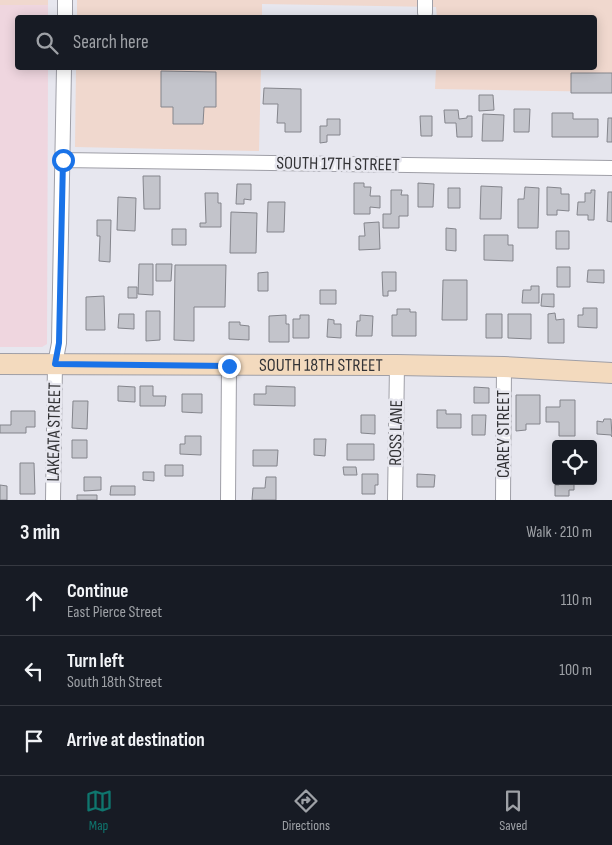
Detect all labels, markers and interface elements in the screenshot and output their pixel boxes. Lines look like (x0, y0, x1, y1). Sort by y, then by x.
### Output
search box (15, 15, 597, 70)
icon: search (33, 29, 61, 57)
text: Search here (73, 31, 149, 54)
route start (52, 149, 75, 172)
street label: SOUTH 17TH STREET (276, 152, 400, 176)
street label: SOUTH 18TH STREET (259, 354, 383, 375)
route end (218, 355, 241, 378)
street label: LAKEATA STREET (43, 382, 65, 482)
street label: CAREY STREET (493, 390, 514, 478)
street label: ROSS LANE (385, 400, 407, 466)
map controls (552, 440, 597, 485)
button: locate (552, 440, 597, 485)
text: 3 min (20, 520, 60, 545)
text: Walk · 210 m (526, 523, 592, 542)
text: Continue (67, 580, 128, 603)
icon: ahead (20, 587, 48, 615)
text: 110 m (561, 591, 592, 610)
text: East Pierce Street (67, 603, 162, 622)
text: Turn left (67, 650, 124, 673)
icon: left (20, 657, 48, 685)
text: 100 m (559, 661, 592, 680)
text: South 18th Street (67, 673, 162, 692)
icon: arrive (20, 727, 48, 755)
text: Arrive at destination (67, 729, 205, 752)
tab: Map (85, 787, 113, 834)
tab: Directions (282, 787, 330, 834)
tab: Saved (499, 787, 527, 834)

